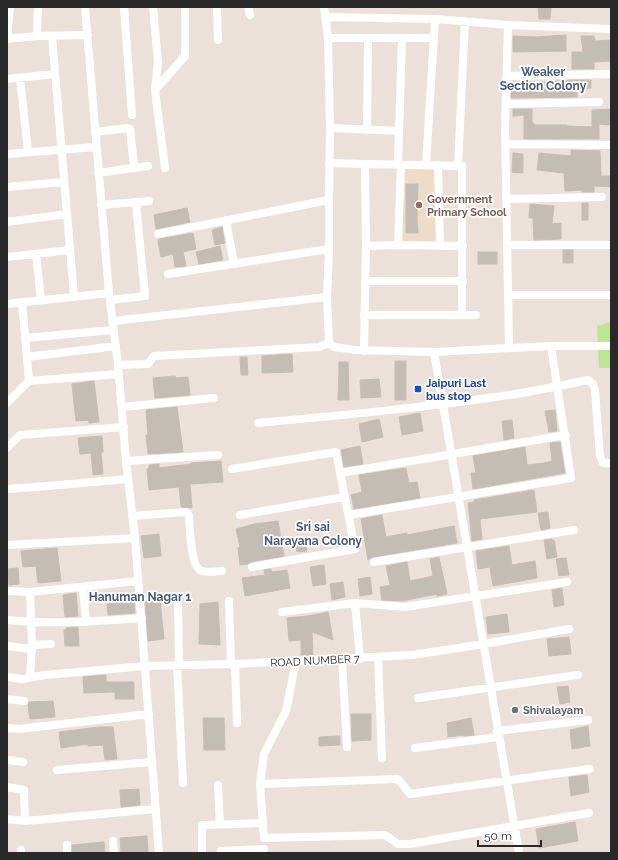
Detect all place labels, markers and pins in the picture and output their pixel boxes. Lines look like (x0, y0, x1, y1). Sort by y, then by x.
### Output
place label: Government Primary School (427, 193, 507, 219)
marker: Government Primary School (414, 200, 424, 210)
place label: Jaipuri Last bus stop (426, 377, 487, 403)
marker: Jaipuri Last bus stop (413, 384, 423, 394)
place label: Shivalayam (523, 704, 583, 717)
marker: Shivalayam (510, 705, 520, 715)

